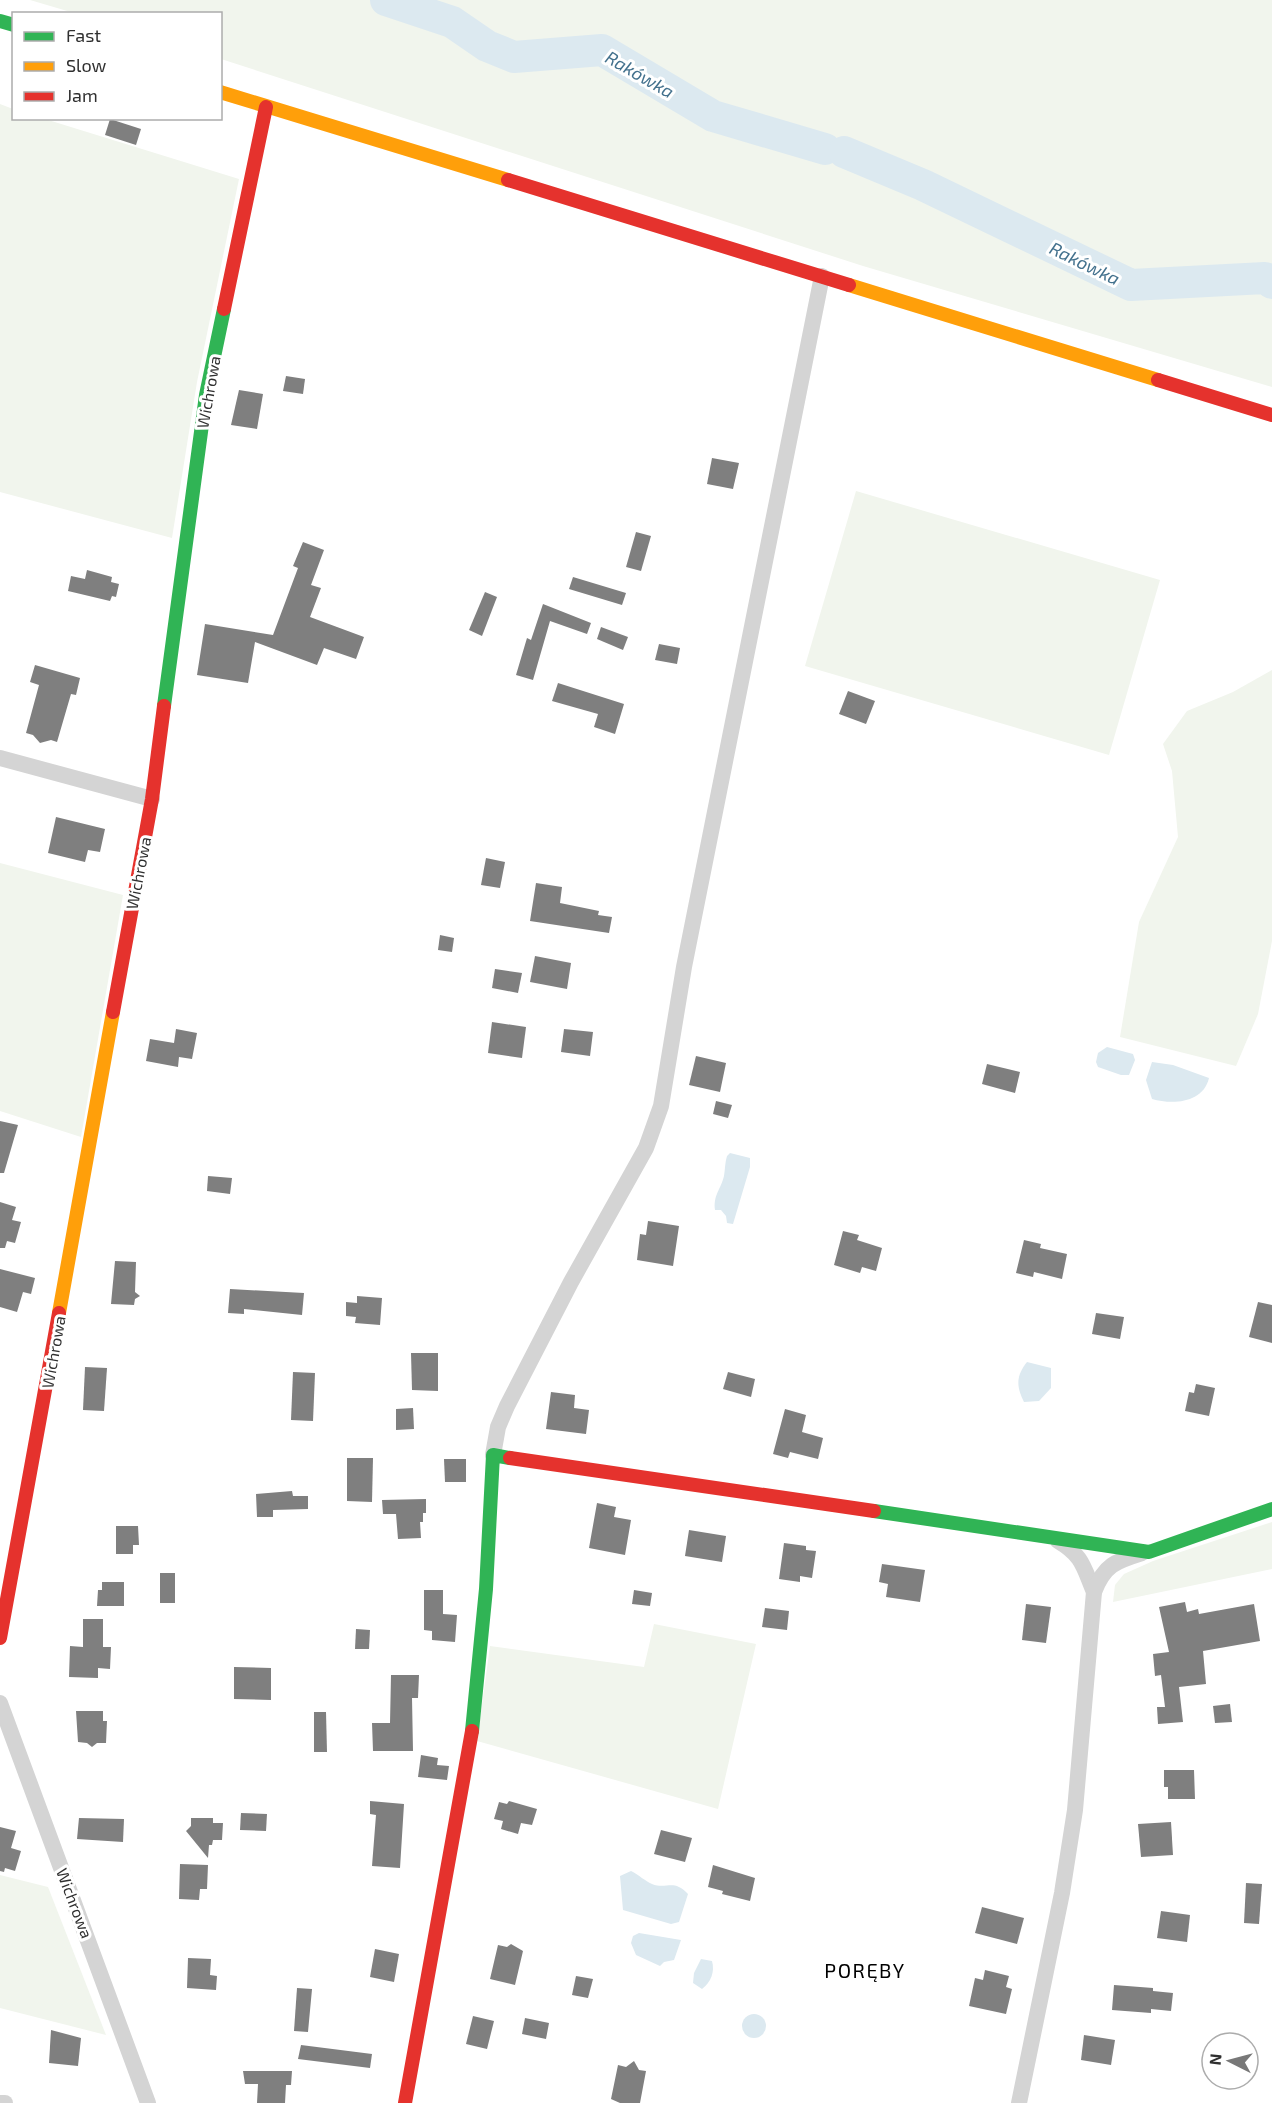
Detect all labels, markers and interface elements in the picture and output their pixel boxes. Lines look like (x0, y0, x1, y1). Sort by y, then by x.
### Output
legend (12, 12, 222, 120)
text: Fast (66, 24, 101, 46)
water label: Rakówka (602, 46, 678, 102)
text: Slow (66, 54, 107, 76)
text: Jam (66, 84, 98, 106)
water label: Rakówka (1046, 237, 1124, 289)
street label: Wichrowa (192, 354, 224, 430)
street label: Wichrowa (122, 835, 154, 911)
street label: Wichrowa (37, 1314, 69, 1390)
street label: Wichrowa (53, 1865, 97, 1941)
district label: PORĘBY (824, 1958, 906, 1982)
north arrow (1200, 2031, 1260, 2091)
text: N (1205, 2053, 1225, 2066)

